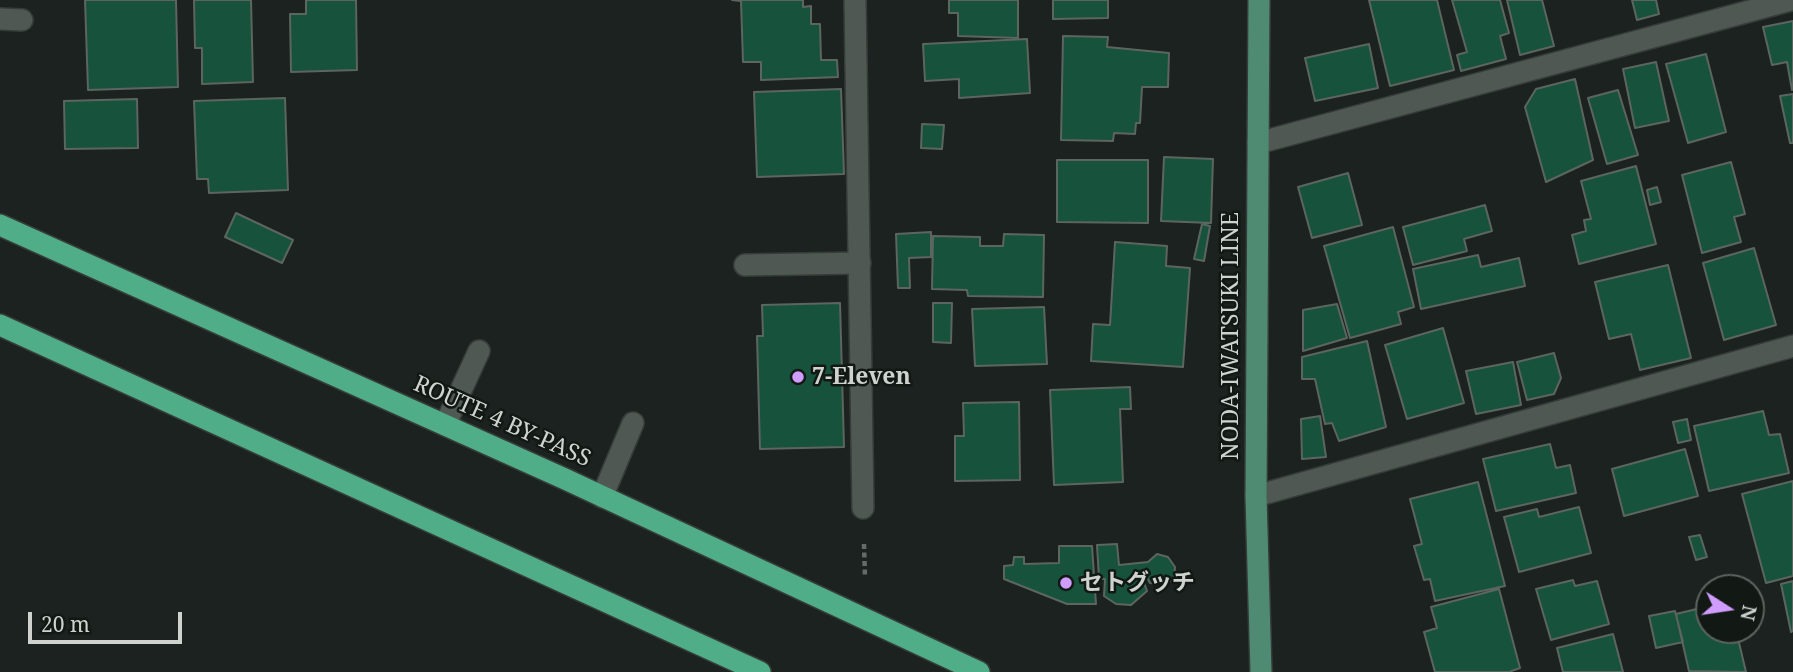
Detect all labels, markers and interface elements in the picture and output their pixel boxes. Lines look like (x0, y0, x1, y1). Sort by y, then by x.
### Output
street label: NODA-IWATSUKI LINE (1217, 212, 1245, 460)
place label: 7-Eleven (812, 363, 911, 391)
marker: 7-Eleven (790, 369, 806, 385)
street label: ROUTE 4 BY-PASS (409, 371, 595, 473)
place label: セトグッチ (1080, 569, 1195, 597)
north arrow (1695, 574, 1765, 644)
marker: セトグッチ (1058, 575, 1074, 591)
scale bar (32, 598, 186, 642)
text: N (1734, 603, 1763, 623)
text: 20 m (41, 610, 90, 638)

